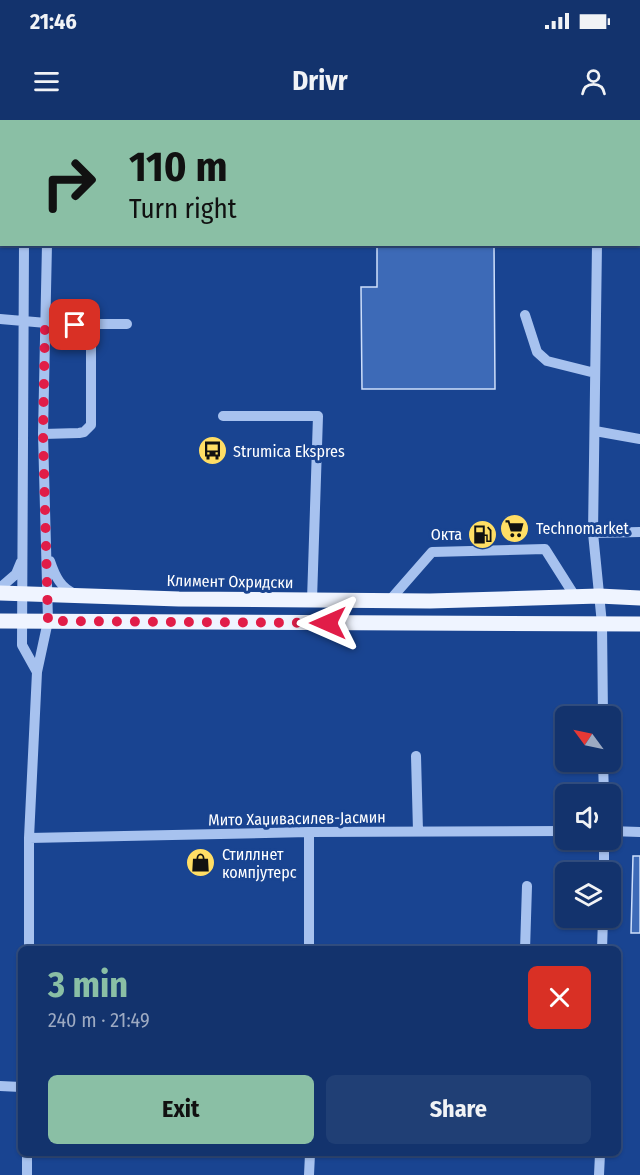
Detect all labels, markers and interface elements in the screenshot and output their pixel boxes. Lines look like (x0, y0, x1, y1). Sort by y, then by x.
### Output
text: 21:46 (30, 8, 77, 35)
icon: menu (30, 65, 63, 98)
text: Drivr (292, 65, 348, 97)
icon: person (577, 65, 610, 98)
text: 110 m (129, 142, 228, 192)
icon: right (30, 144, 108, 222)
text: Turn right (129, 193, 237, 225)
pin (49, 299, 100, 350)
icon: arrive (58, 308, 91, 341)
bus stop icon: Strumica Ekspres (196, 435, 228, 467)
place label: Strumica Ekspres (233, 442, 345, 461)
supermarket icon: Technomarket (499, 512, 531, 544)
fuel station icon: Окта (467, 518, 499, 550)
place label: Technomarket (536, 519, 630, 538)
place label: Окта (431, 525, 462, 544)
street label: Климент Охридски (166, 571, 294, 592)
position arrow (296, 591, 360, 655)
north arrow (555, 706, 621, 772)
map controls (555, 706, 621, 928)
button: sound (555, 784, 621, 850)
street label: Мито Хаџивасилев-Јасмин (208, 807, 386, 830)
place label: Стиллнет компјутерс (222, 845, 297, 882)
shop icon: Стиллнет компјутерс (185, 847, 217, 879)
button: layers (555, 862, 621, 928)
text: 3 min (48, 963, 128, 1007)
button: close (528, 966, 591, 1029)
text: 240 m · 21:49 (48, 1008, 150, 1032)
button: Exit (48, 1075, 314, 1144)
button: Share (326, 1075, 591, 1144)

